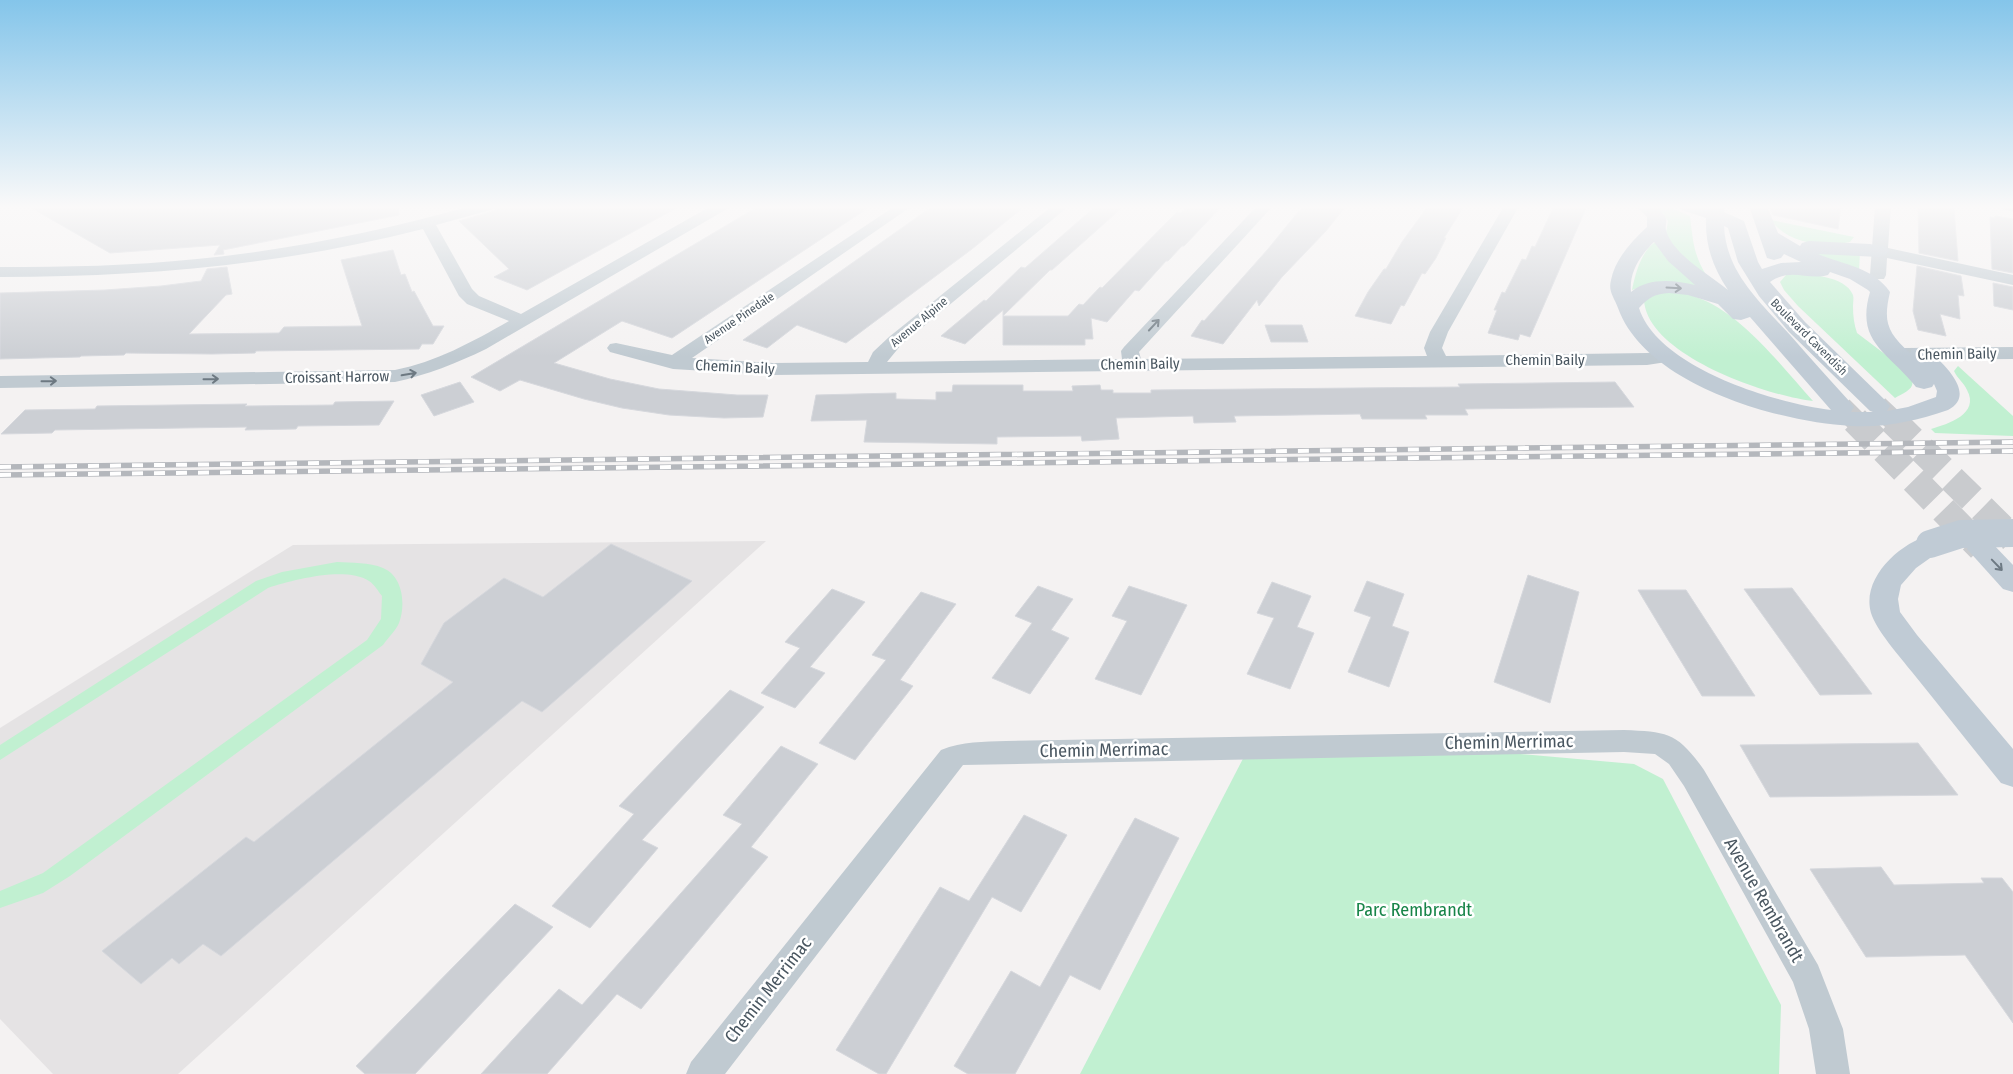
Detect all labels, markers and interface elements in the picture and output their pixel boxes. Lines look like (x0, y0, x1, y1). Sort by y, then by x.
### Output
one-way arrow (1666, 283, 1682, 293)
street label: Avenue Pinedale (701, 289, 777, 347)
street label: Avenue Alpine (888, 294, 950, 350)
street label: Boulevard Cavendish (1768, 296, 1850, 378)
one-way arrow (1148, 319, 1160, 331)
street label: Chemin Baily (1917, 344, 1997, 364)
street label: Chemin Baily (1505, 351, 1585, 369)
street label: Chemin Baily (1100, 354, 1180, 374)
street label: Chemin Baily (695, 356, 775, 378)
street label: Croissant Harrow (285, 367, 389, 387)
one-way arrow (400, 368, 416, 378)
one-way arrow (203, 374, 219, 383)
one-way arrow (40, 376, 56, 386)
one-way arrow (1991, 559, 2003, 572)
street label: Chemin Merrimac (1445, 730, 1574, 754)
street label: Chemin Merrimac (1040, 738, 1169, 762)
street label: Avenue Rembrandt (1720, 834, 1809, 966)
park label: Parc Rembrandt (1356, 899, 1472, 921)
street label: Chemin Merrimac (720, 932, 816, 1047)

